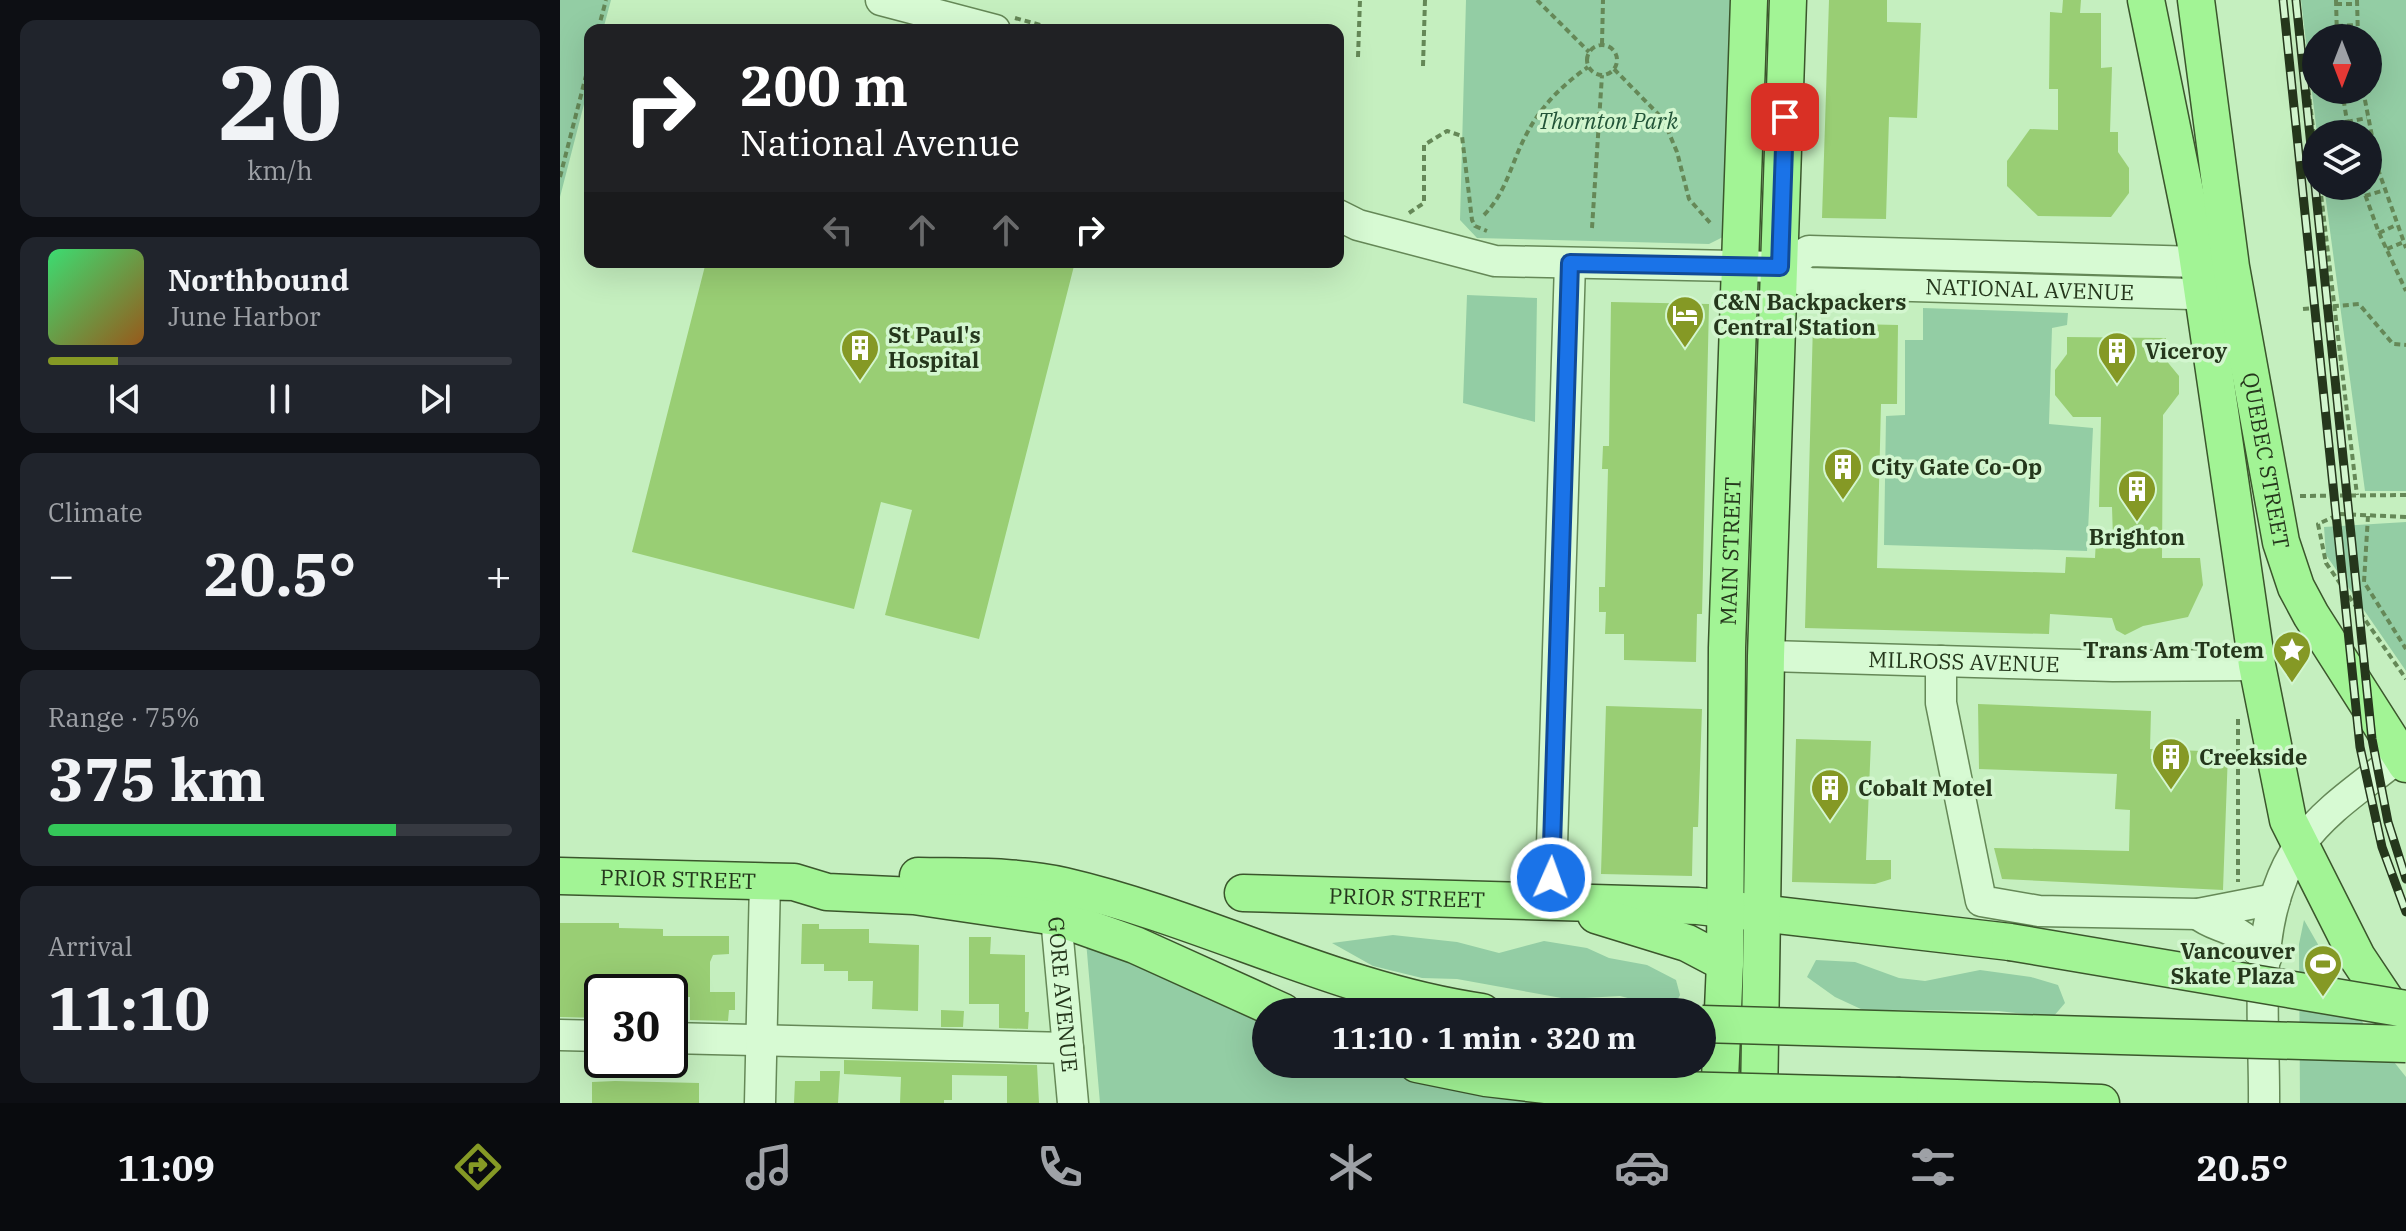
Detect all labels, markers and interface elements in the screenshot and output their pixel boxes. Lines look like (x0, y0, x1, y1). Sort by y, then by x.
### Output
north arrow (2302, 24, 2382, 104)
map controls (2302, 24, 2382, 200)
text: 20 (218, 33, 342, 169)
text: 200 m (740, 49, 908, 121)
icon: right (608, 56, 712, 160)
pin (1751, 83, 1819, 151)
icon: arrive (1763, 95, 1807, 139)
park label: Thornton Park (1538, 106, 1678, 135)
text: National Avenue (740, 119, 1020, 166)
button: layers (2302, 120, 2382, 200)
text: km/h (247, 153, 313, 187)
icon: left (816, 208, 860, 252)
icon: ahead (900, 208, 944, 252)
icon: ahead (984, 208, 1028, 252)
icon: right (1068, 208, 1112, 252)
text: Northbound (168, 260, 349, 299)
street label: NATIONAL AVENUE (1925, 271, 2134, 306)
place label: C&N Backpackers Central Station (1713, 287, 1906, 341)
hotel icon: C&N Backpackers Central Station (1664, 294, 1706, 349)
text: June Harbor (168, 299, 321, 333)
place label: St Paul's Hospital (888, 320, 981, 374)
building icon: St Paul's Hospital (839, 327, 881, 382)
building icon: Viceroy (2096, 330, 2138, 385)
place label: Viceroy (2145, 336, 2228, 365)
street label: QUEBEC STREET (2236, 370, 2297, 551)
icon: previous (103, 377, 147, 421)
icon: pause (258, 377, 302, 421)
icon: next (413, 377, 457, 421)
building icon: City Gate Co-Op (1822, 446, 1864, 501)
place label: City Gate Co-Op (1871, 452, 2042, 481)
building icon: Brighton (2116, 468, 2158, 523)
street label: MAIN STREET (1713, 476, 1747, 626)
text: Climate (48, 495, 143, 529)
place label: Brighton (2089, 522, 2185, 551)
text: 20.5° (203, 534, 357, 613)
text: − (48, 546, 74, 603)
text: + (486, 546, 512, 603)
place icon: Trans Am Totem (2271, 629, 2313, 684)
place label: Trans Am Totem (2083, 635, 2264, 664)
street label: MILROSS AVENUE (1868, 644, 2060, 678)
text: Range · 75% (48, 700, 200, 734)
building icon: Creekside (2150, 736, 2192, 791)
text: 375 km (48, 739, 266, 818)
place label: Creekside (2199, 742, 2307, 771)
building icon: Cobalt Motel (1809, 767, 1851, 822)
place label: Cobalt Motel (1858, 773, 1993, 802)
position arrow (1509, 836, 1593, 920)
street label: PRIOR STREET (600, 862, 756, 895)
street label: PRIOR STREET (1328, 880, 1485, 914)
street label: GORE AVENUE (1042, 915, 1085, 1073)
text: Arrival (48, 929, 133, 963)
place label: Vancouver Skate Plaza (2171, 936, 2295, 990)
sports icon: Vancouver Skate Plaza (2302, 943, 2344, 998)
text: 11:10 (48, 968, 210, 1047)
speed limit sign: 30 (584, 974, 688, 1078)
text: 11:10 · 1 min · 320 m (1332, 1018, 1636, 1057)
icon: directions (450, 1139, 506, 1195)
icon: music (741, 1139, 797, 1195)
icon: phone (1032, 1139, 1088, 1195)
icon: climate (1323, 1139, 1379, 1195)
icon: car (1614, 1139, 1670, 1195)
icon: filters (1905, 1139, 1961, 1195)
text: 11:09 (118, 1144, 215, 1191)
text: 20.5° (2197, 1144, 2288, 1191)

